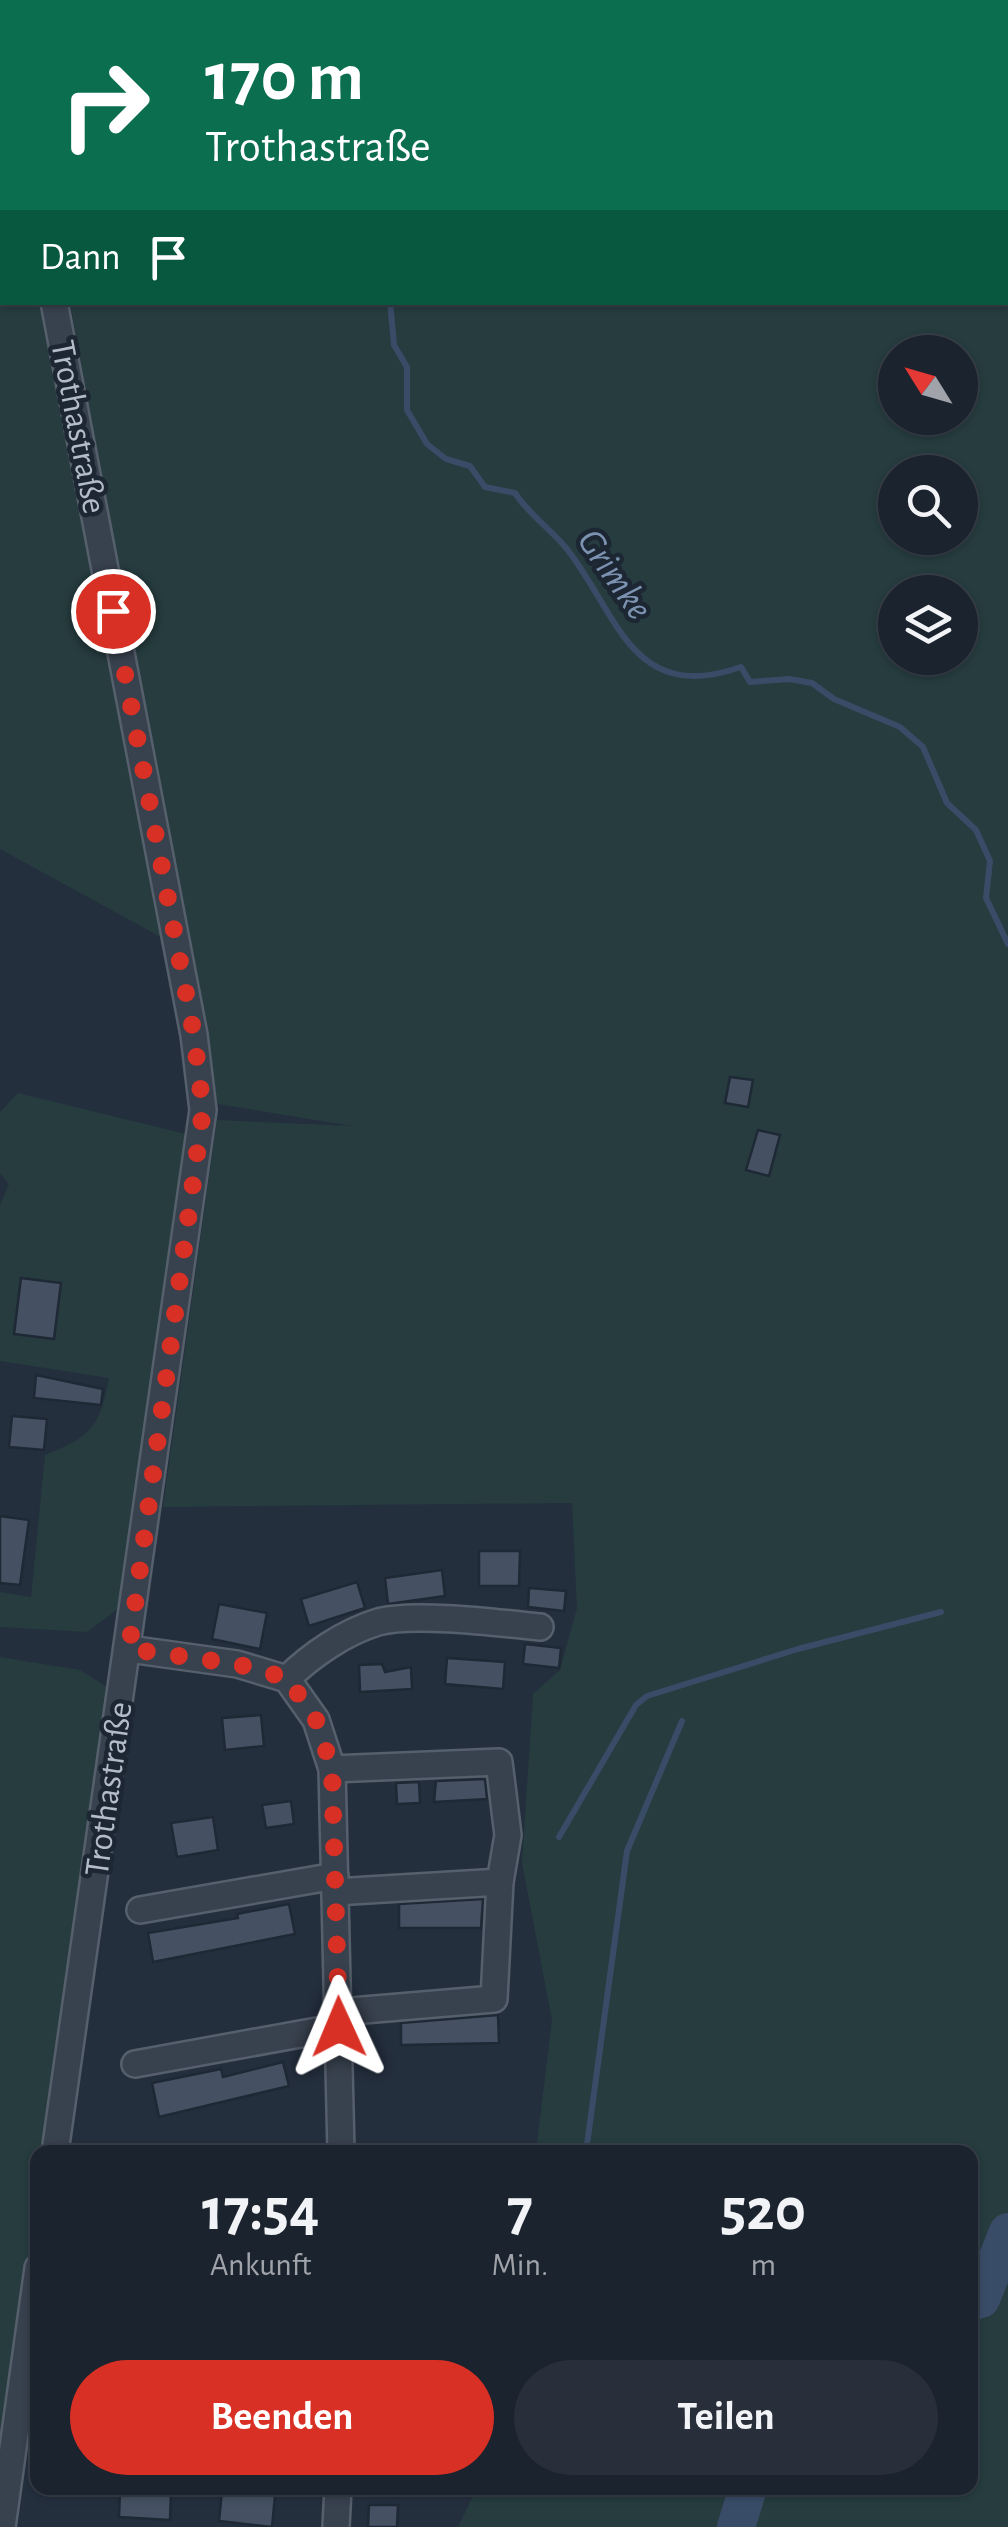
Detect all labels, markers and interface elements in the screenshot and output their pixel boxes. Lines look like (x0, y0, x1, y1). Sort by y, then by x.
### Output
icon: right (40, 40, 170, 170)
text: 170 m (205, 43, 364, 113)
text: Trothastraße (205, 125, 431, 170)
icon: arrive (141, 230, 196, 285)
text: Dann (40, 239, 121, 277)
north arrow (878, 335, 978, 435)
map controls (878, 335, 978, 675)
street label: Trothastraße (44, 337, 112, 517)
button: search (878, 455, 978, 555)
water label: Grimke (570, 523, 658, 627)
pin (71, 569, 156, 654)
button: layers (878, 575, 978, 675)
icon: arrive (86, 584, 141, 639)
street label: Trothastraße (79, 1700, 139, 1878)
position arrow (287, 1975, 391, 2079)
text: 17:54 (202, 2181, 319, 2241)
text: 7 (507, 2181, 533, 2241)
text: 520 (720, 2181, 806, 2241)
text: Ankunft (210, 2249, 312, 2281)
text: Min. (492, 2249, 548, 2281)
text: m (750, 2249, 776, 2281)
button: Beenden (70, 2360, 494, 2475)
button: Teilen (514, 2360, 938, 2475)

